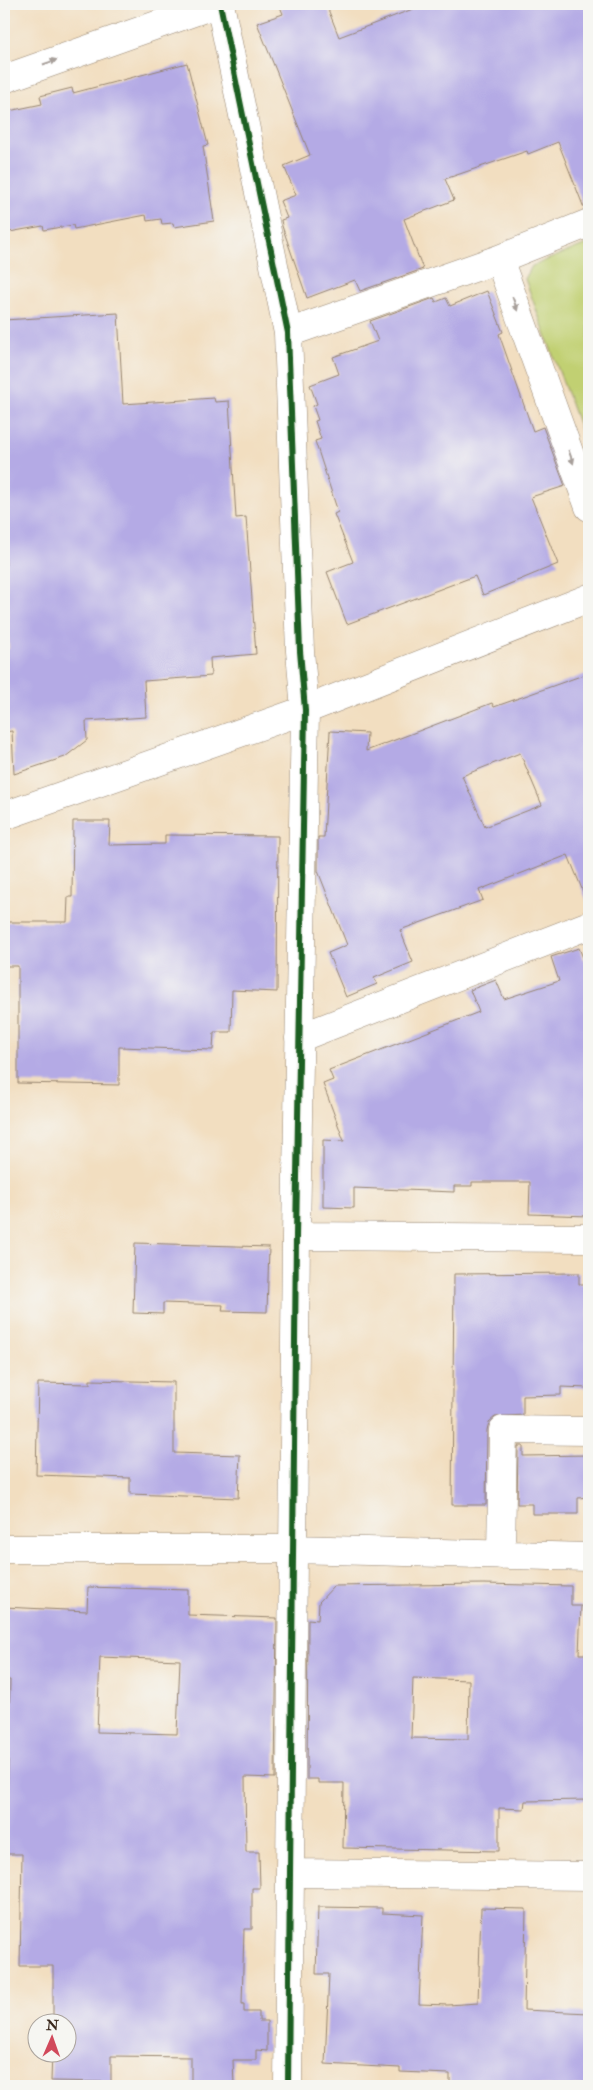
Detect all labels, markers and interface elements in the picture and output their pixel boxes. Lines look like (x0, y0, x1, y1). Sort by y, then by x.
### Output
one-way arrow (43, 58, 58, 66)
one-way arrow (512, 297, 519, 312)
one-way arrow (567, 450, 575, 465)
north arrow (28, 2012, 78, 2062)
text: N (45, 2017, 59, 2034)

